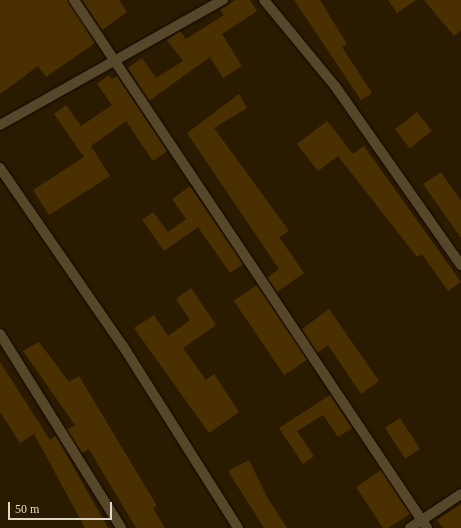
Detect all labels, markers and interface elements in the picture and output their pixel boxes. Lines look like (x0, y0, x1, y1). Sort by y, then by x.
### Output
scale bar (10, 494, 114, 520)
text: 50 m (15, 502, 39, 516)

